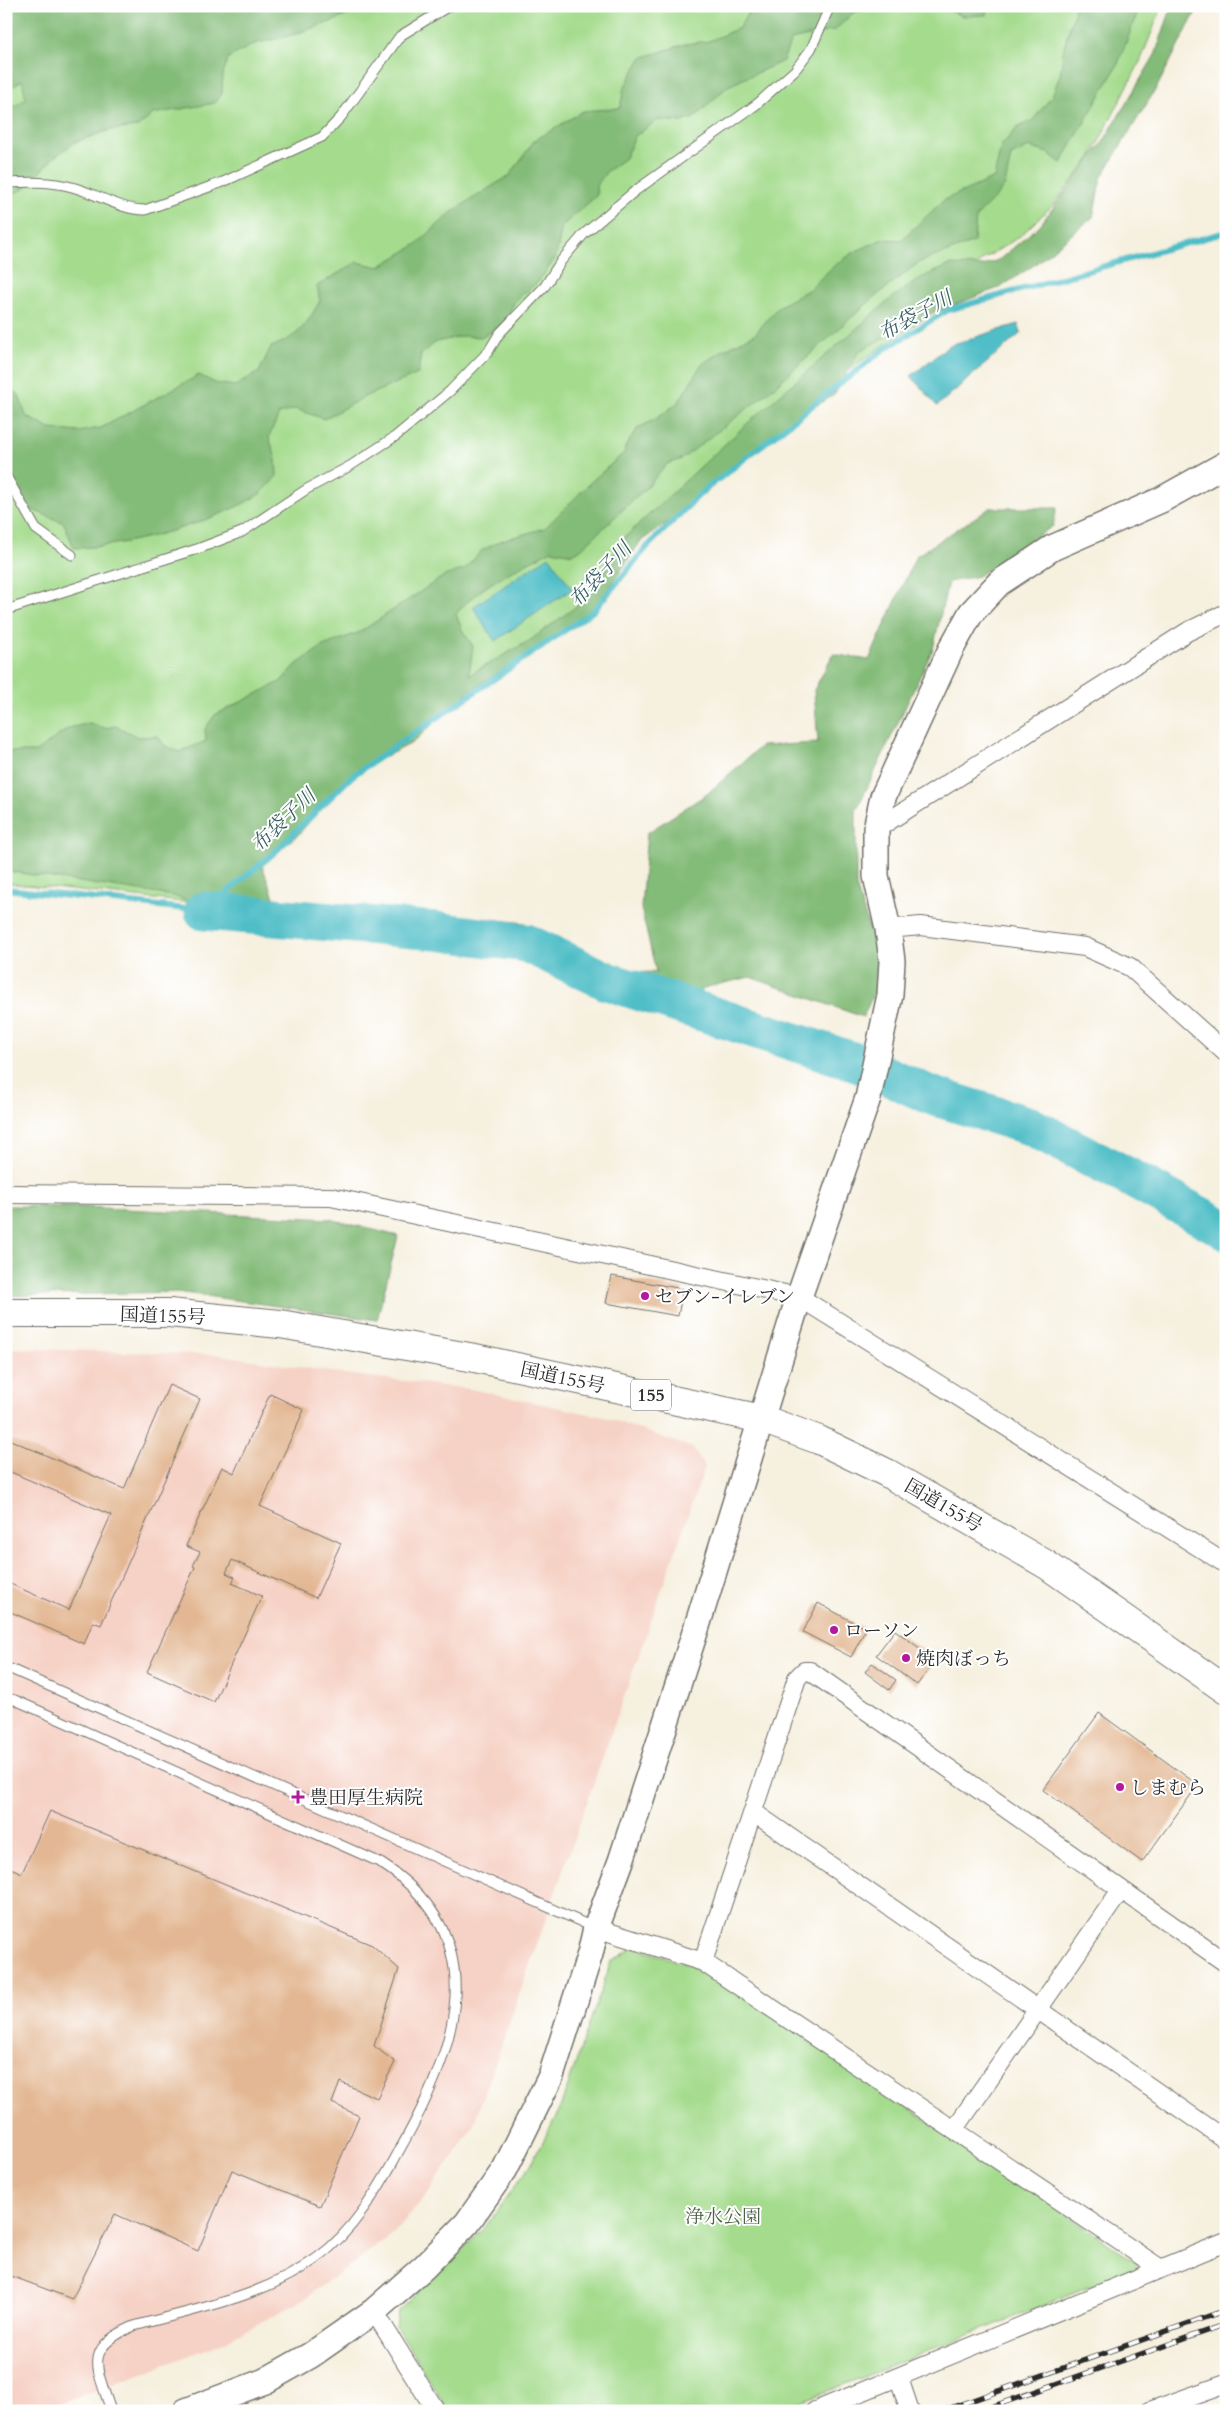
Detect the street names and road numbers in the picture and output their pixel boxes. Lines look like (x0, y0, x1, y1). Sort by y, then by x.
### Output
street label: 国道155号 (119, 1302, 206, 1330)
street label: 国道155号 (518, 1356, 608, 1400)
road number: 155 (631, 1380, 671, 1410)
street label: 国道155号 (900, 1473, 987, 1539)

